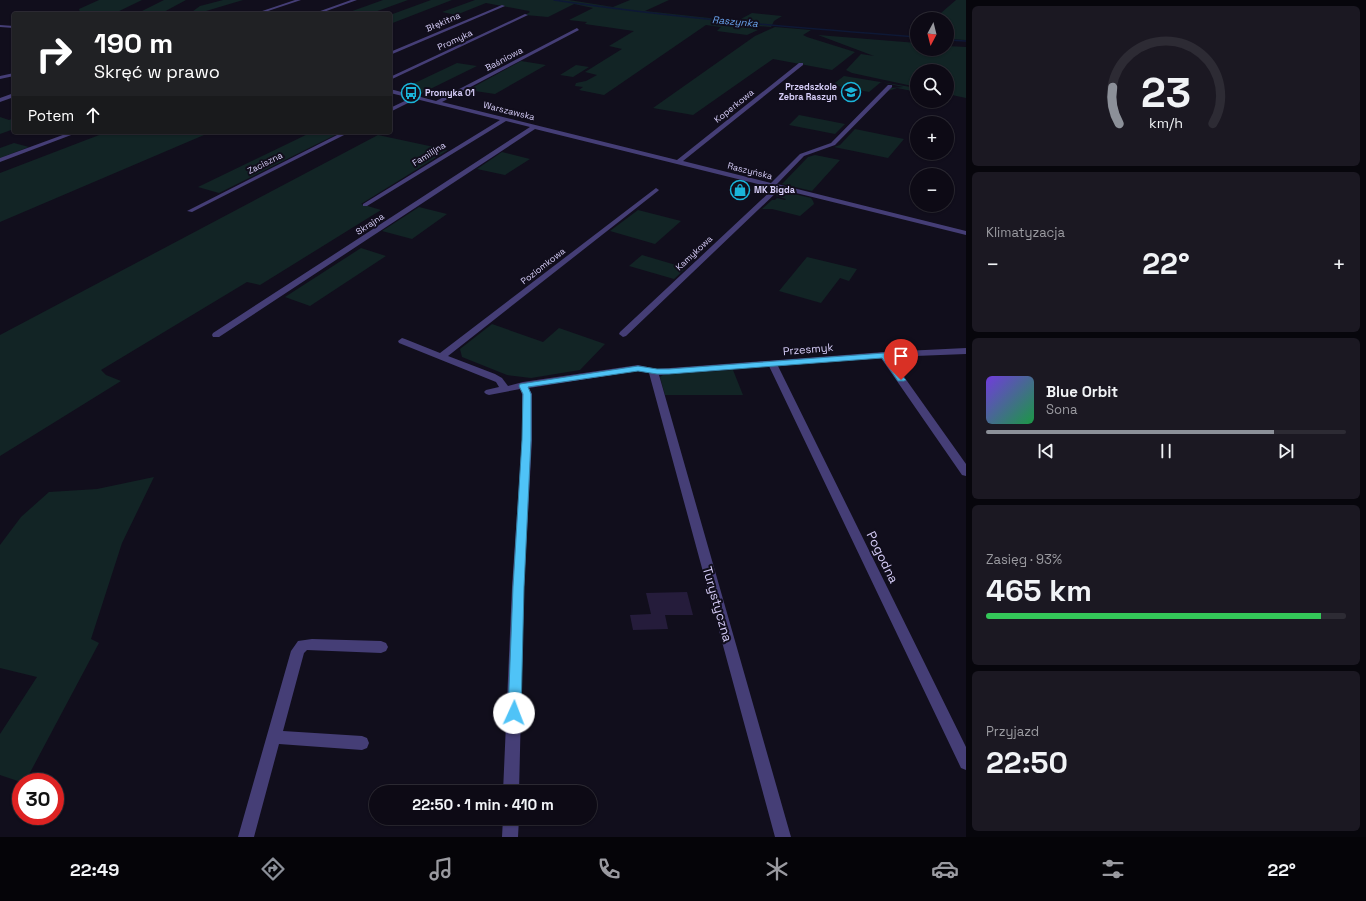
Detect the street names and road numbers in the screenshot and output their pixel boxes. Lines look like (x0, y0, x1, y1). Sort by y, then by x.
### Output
street label: Błękitna (424, 9, 462, 35)
street label: Promyka (436, 27, 474, 53)
street label: Baśniowa (483, 44, 525, 74)
street label: Koperkowa (712, 86, 756, 126)
street label: Warszawska (482, 99, 536, 123)
street label: Familijna (410, 139, 448, 169)
street label: Zaciszna (245, 149, 285, 177)
street label: Raszyńska (726, 160, 774, 182)
street label: Skrajna (353, 210, 387, 238)
street label: Kamykowa (673, 233, 715, 273)
street label: Poziomkowa (518, 245, 568, 287)
street label: Przesmyk (782, 340, 834, 358)
street label: Pogodna (863, 528, 903, 587)
street label: Turystyczna (699, 564, 737, 644)

